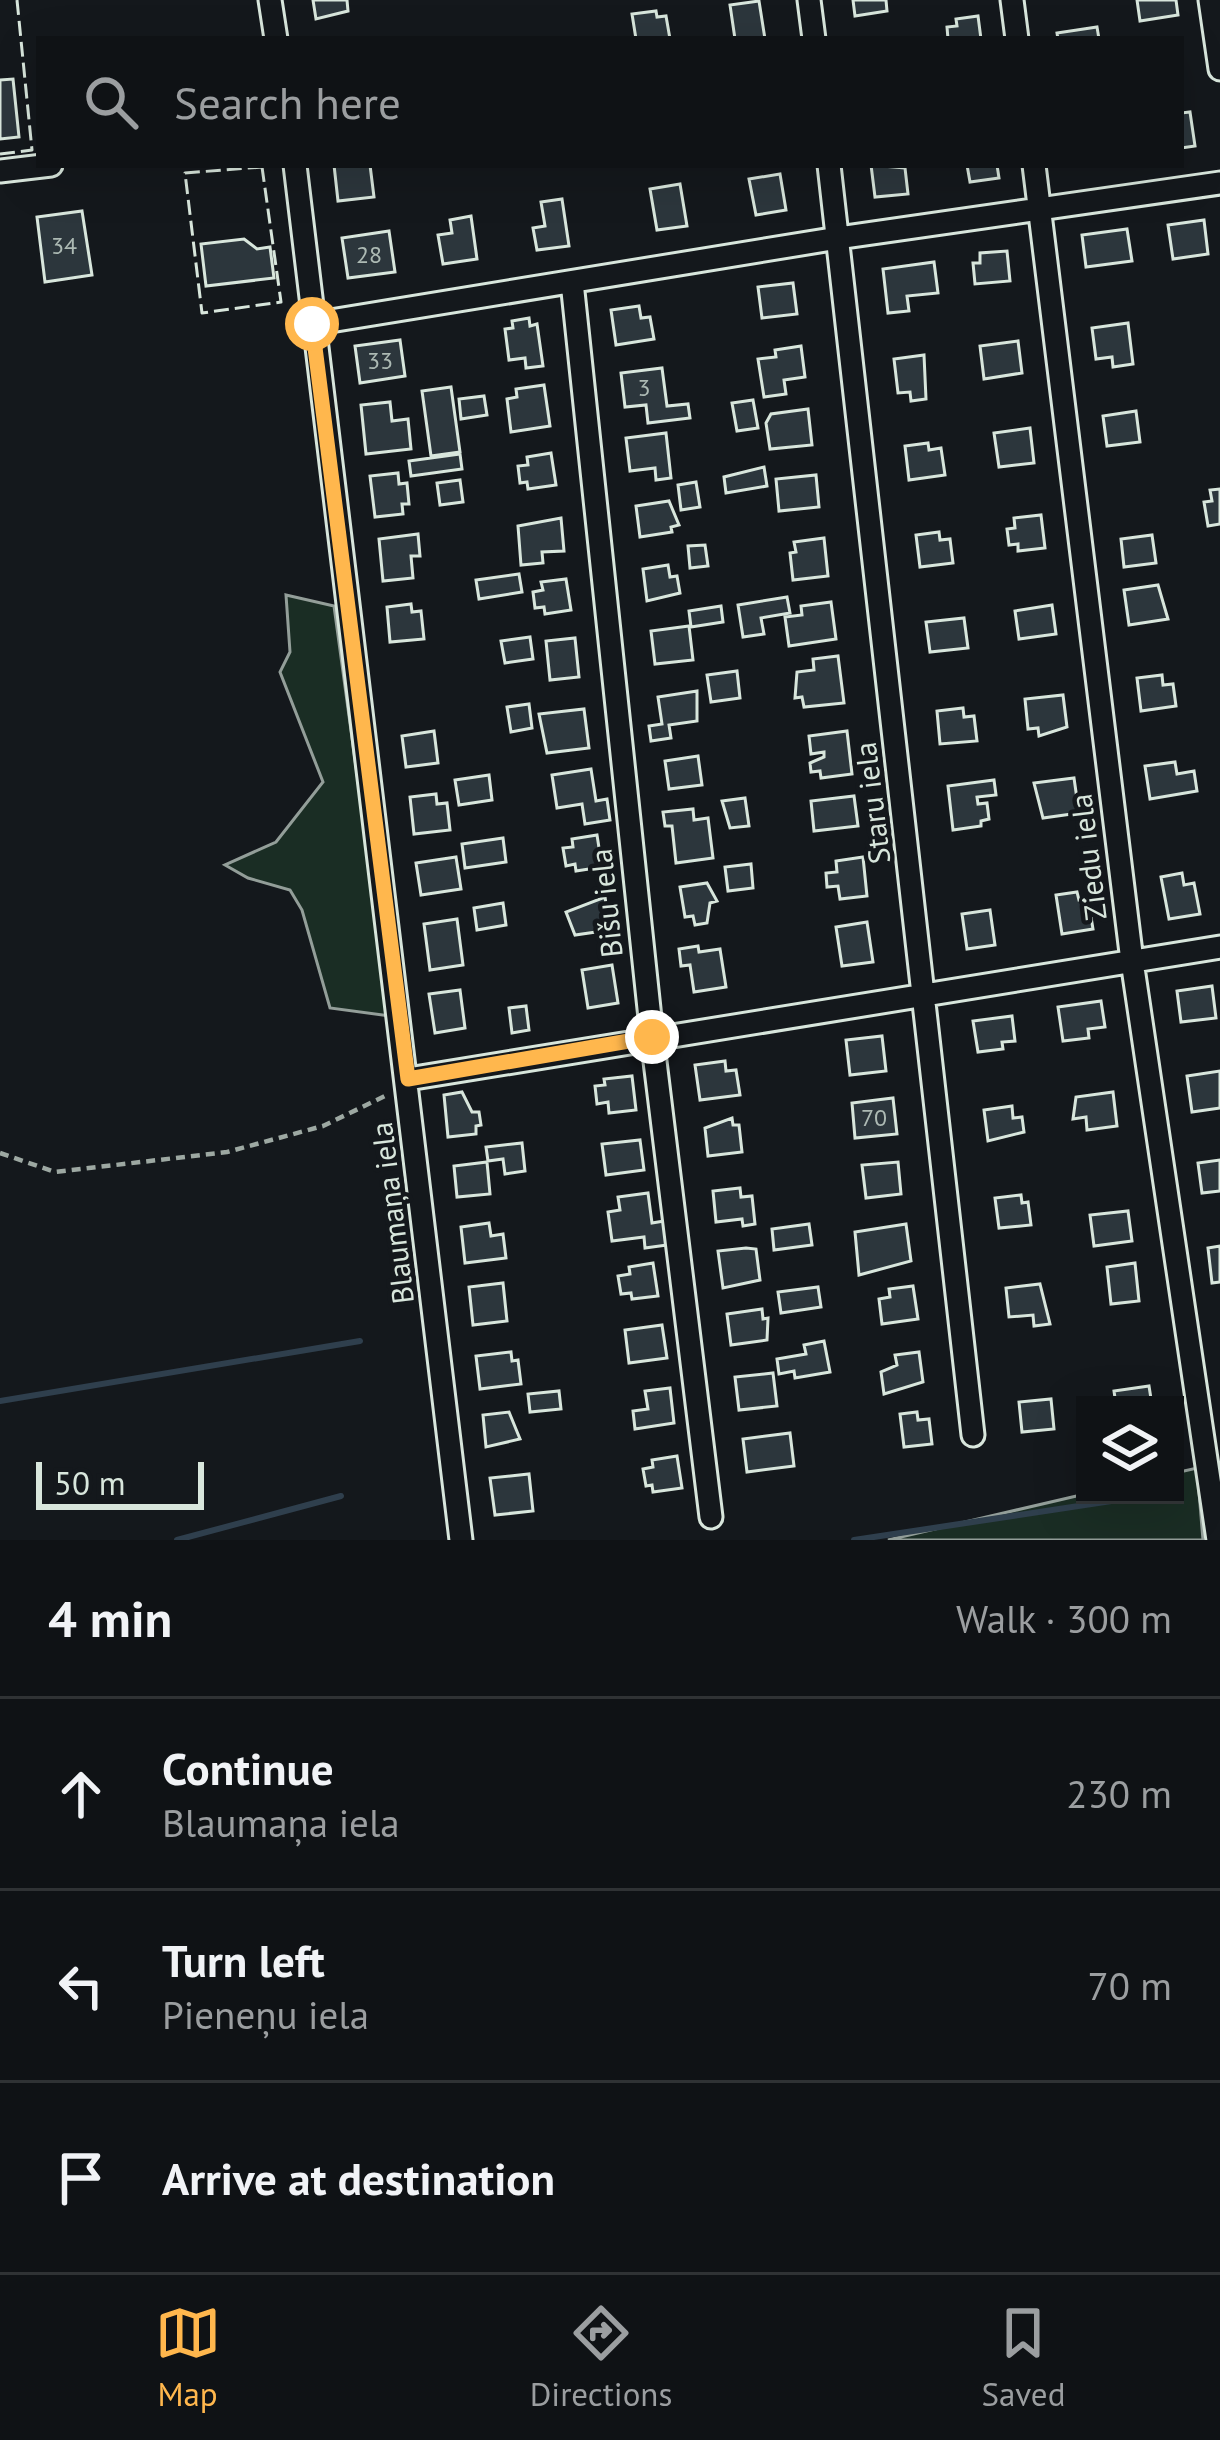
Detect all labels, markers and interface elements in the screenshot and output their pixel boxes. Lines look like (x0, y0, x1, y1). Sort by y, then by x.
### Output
search box (36, 36, 1184, 168)
icon: search (78, 69, 144, 135)
text: Search here (174, 73, 401, 131)
house number: 34 (51, 230, 77, 261)
house number: 28 (356, 239, 382, 270)
route start (285, 297, 339, 351)
house number: 33 (367, 345, 393, 376)
house number: 3 (637, 372, 651, 403)
street label: Staru iela (845, 740, 898, 866)
street label: Ziedu iela (1060, 792, 1115, 923)
street label: Bišu iela (580, 847, 631, 960)
route end (625, 1010, 679, 1064)
house number: 70 (861, 1102, 887, 1133)
street label: Blaumaņa iela (361, 1120, 422, 1306)
map controls (1076, 1396, 1184, 1504)
button: layers (1076, 1396, 1184, 1504)
scale bar (36, 1456, 204, 1509)
text: 50 m (54, 1461, 126, 1504)
text: 4 min (48, 1585, 172, 1651)
text: Walk · 300 m (956, 1593, 1172, 1644)
text: Continue (162, 1739, 334, 1797)
icon: ahead (48, 1761, 114, 1827)
text: 230 m (1066, 1768, 1172, 1819)
text: Blaumaņa iela (162, 1797, 400, 1848)
text: Turn left (162, 1931, 325, 1989)
icon: left (48, 1953, 114, 2019)
text: 70 m (1087, 1960, 1172, 2011)
text: Pieneņu iela (162, 1989, 369, 2040)
icon: arrive (48, 2145, 114, 2211)
text: Arrive at destination (162, 2149, 555, 2207)
tab: Map (155, 2300, 221, 2415)
tab: Directions (530, 2300, 672, 2415)
tab: Saved (981, 2300, 1065, 2415)

